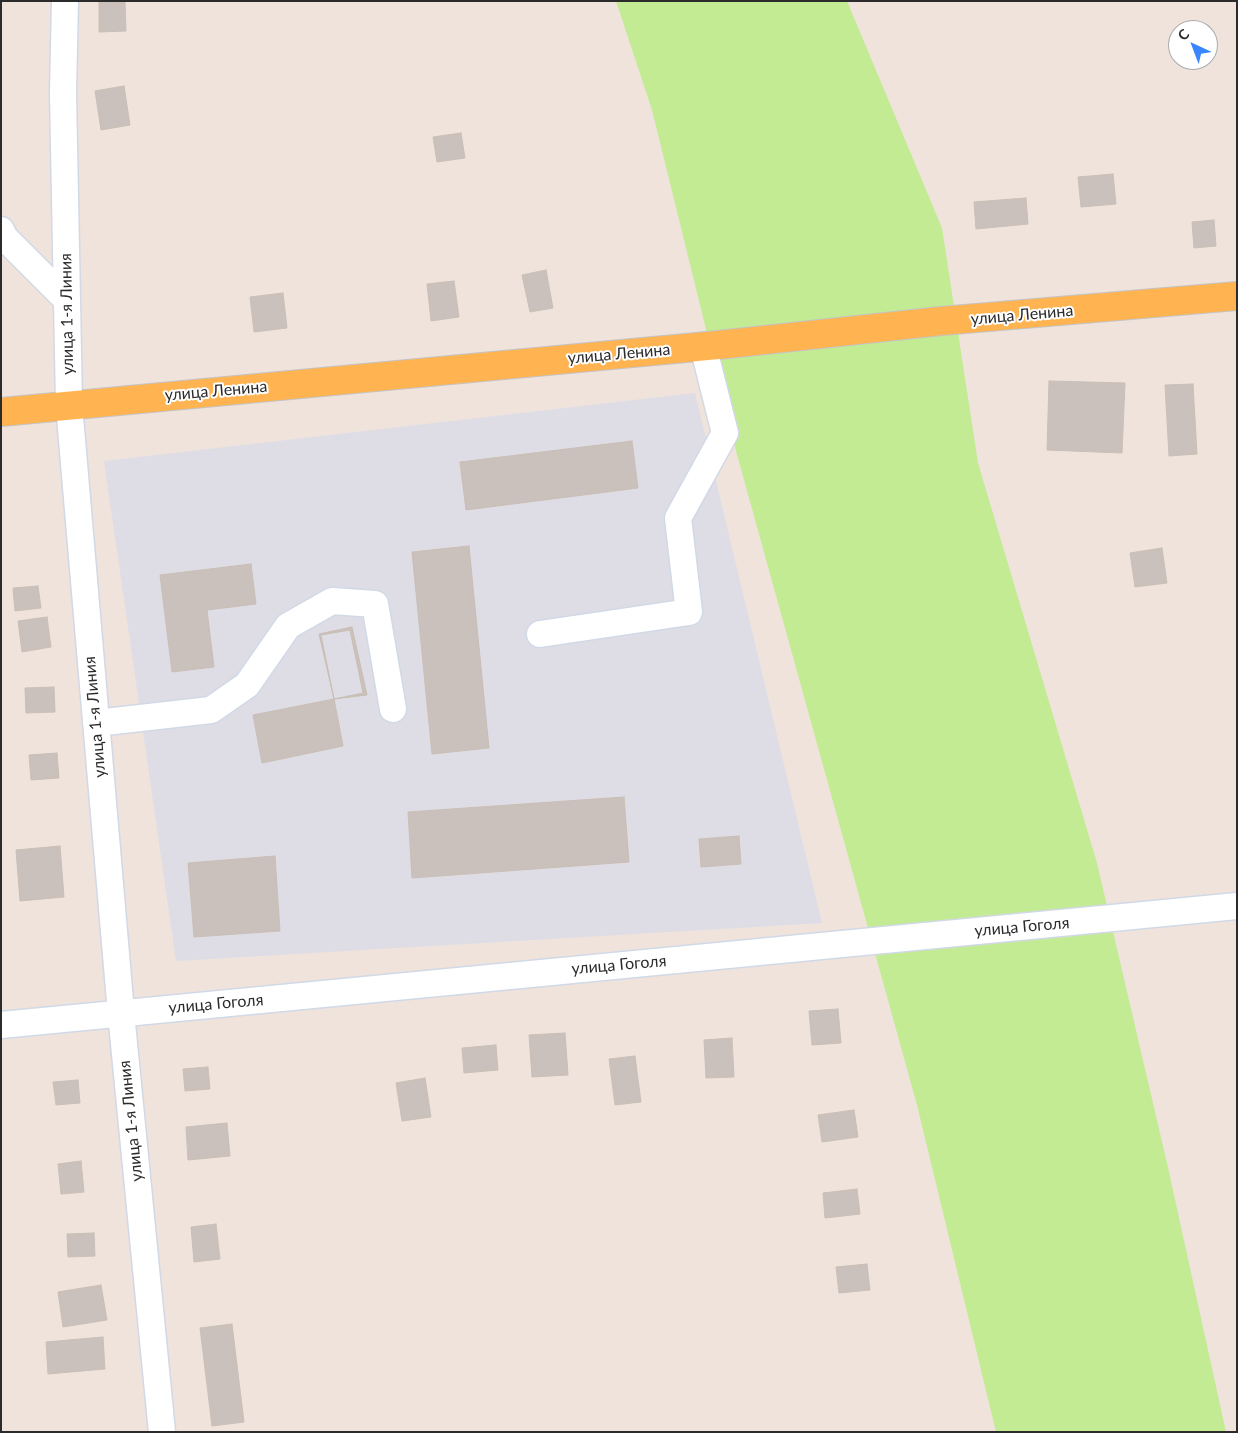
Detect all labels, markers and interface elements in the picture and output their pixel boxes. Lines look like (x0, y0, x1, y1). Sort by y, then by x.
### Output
north arrow (1168, 20, 1218, 70)
text: С (1174, 25, 1192, 44)
street label: улица 1-я Линия (56, 253, 78, 375)
street label: улица Ленина (970, 301, 1074, 329)
street label: улица Ленина (567, 340, 671, 368)
street label: улица Ленина (164, 377, 268, 405)
street label: улица 1-я Линия (80, 655, 110, 779)
street label: улица Гоголя (974, 913, 1070, 941)
street label: улица Гоголя (571, 951, 667, 979)
street label: улица Гоголя (168, 990, 264, 1018)
street label: улица 1-я Линия (115, 1059, 147, 1183)

